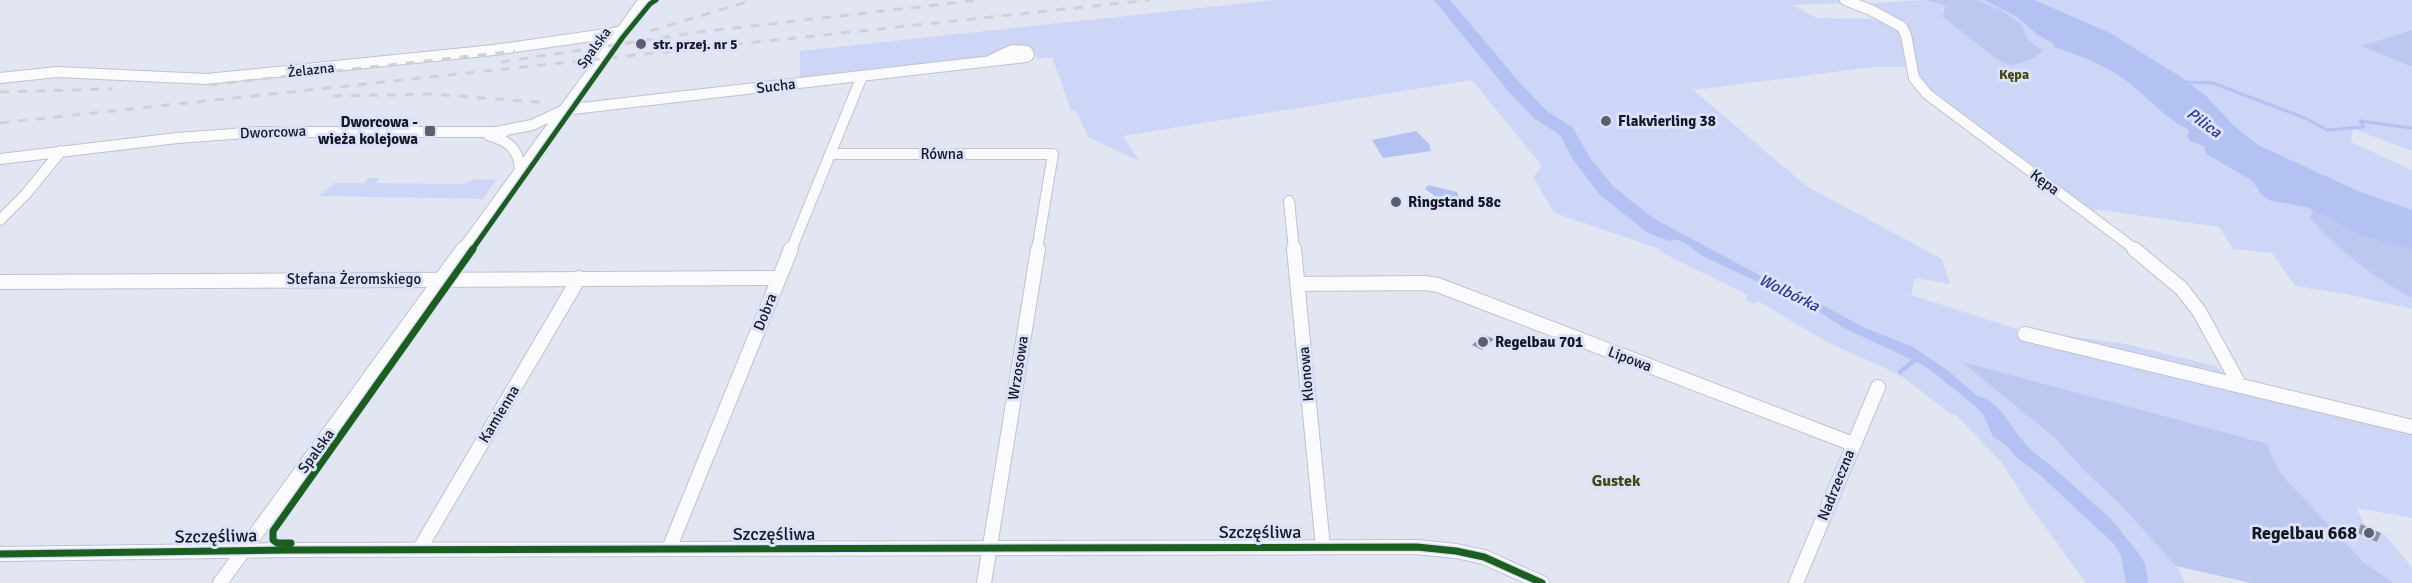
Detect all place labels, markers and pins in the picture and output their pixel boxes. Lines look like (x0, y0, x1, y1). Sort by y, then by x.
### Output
place label: str. przej. nr 5 (653, 36, 738, 53)
marker: str. przej. nr 5 (634, 37, 648, 51)
place label: Flakvierling 38 (1618, 112, 1716, 130)
place label: Dworcowa - wieża kolejowa (318, 113, 418, 148)
marker: Flakvierling 38 (1599, 114, 1613, 128)
marker: Dworcowa - wieża kolejowa (423, 124, 437, 138)
place label: Ringstand 58c (1408, 193, 1501, 211)
marker: Ringstand 58c (1389, 195, 1403, 209)
place label: Regelbau 701 (1495, 333, 1583, 351)
marker: Regelbau 701 (1476, 335, 1490, 349)
place label: Regelbau 668 (2251, 522, 2357, 544)
marker: Regelbau 668 (2362, 526, 2376, 540)

